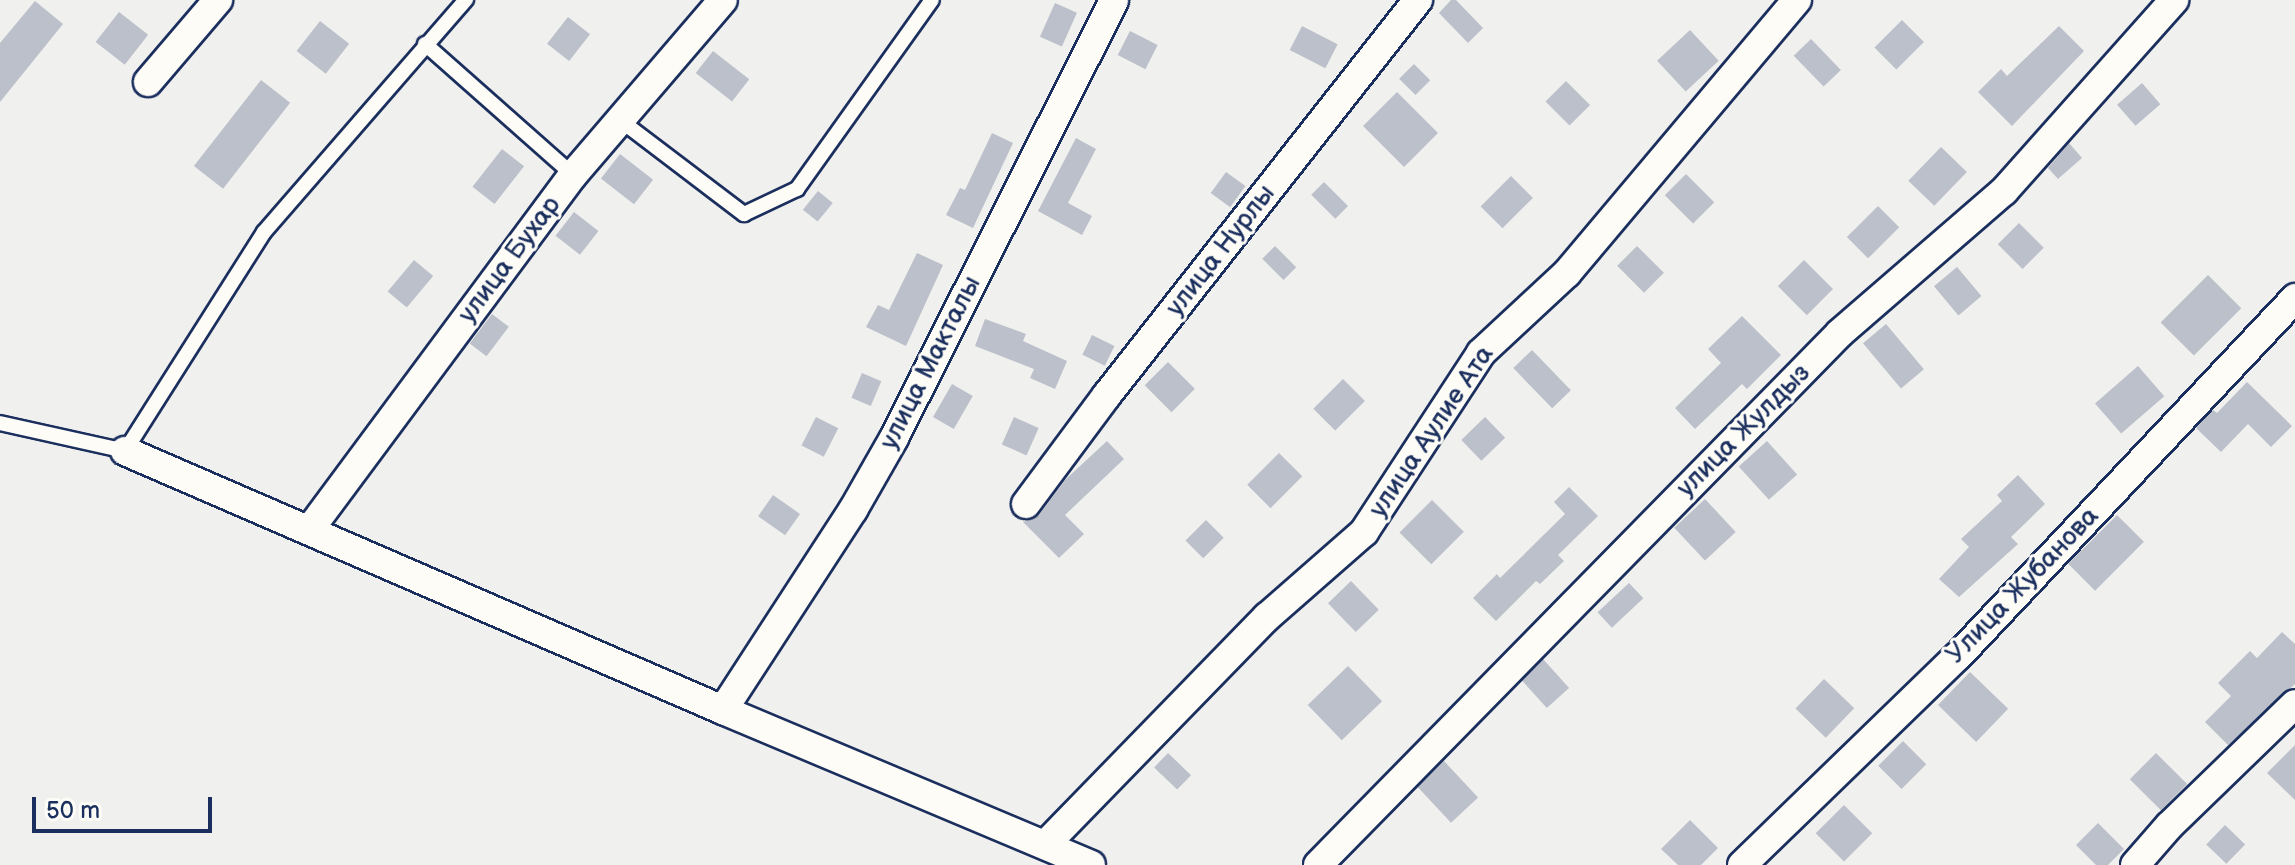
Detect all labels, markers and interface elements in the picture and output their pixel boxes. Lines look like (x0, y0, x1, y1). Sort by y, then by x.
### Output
street label: улица Нурлы (1160, 179, 1282, 323)
street label: улица Бухар (452, 191, 568, 329)
street label: улица Макталы (874, 271, 988, 455)
street label: улица Аулие Ата (1363, 340, 1501, 524)
street label: улица Жулдыз (1671, 358, 1817, 504)
street label: Улица Жубанова (1940, 501, 2106, 671)
scale bar (36, 781, 216, 831)
text: 50 m (46, 796, 100, 825)

